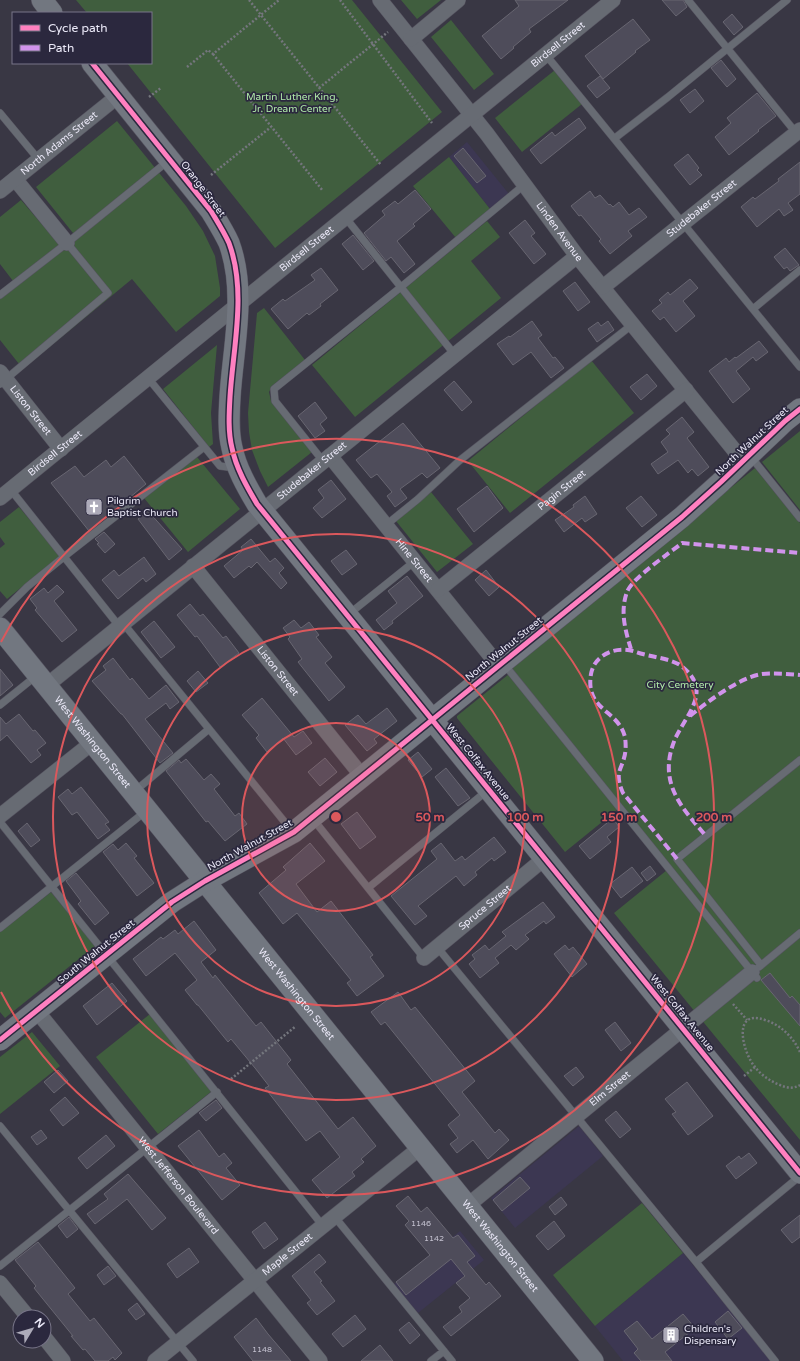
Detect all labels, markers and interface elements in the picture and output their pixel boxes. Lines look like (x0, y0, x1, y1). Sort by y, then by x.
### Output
legend (12, 12, 152, 64)
street label: Birdsell Street (529, 19, 588, 70)
text: Cycle path (48, 21, 107, 35)
text: Path (48, 41, 74, 55)
park label: Martin Luther King, Jr. Dream Center (246, 91, 338, 115)
street label: North Adams Street (18, 109, 100, 178)
street label: Orange Street (178, 159, 228, 219)
street label: Studebaker Street (664, 177, 739, 240)
street label: Linden Avenue (533, 200, 585, 264)
street label: Birdsell Street (277, 223, 336, 274)
street label: Liston Street (7, 383, 54, 438)
street label: North Walnut Street (713, 404, 791, 478)
street label: Birdsell Street (26, 428, 85, 479)
street label: Studebaker Street (275, 439, 349, 502)
street label: Pagin Street (535, 467, 588, 513)
place label: Pilgrim Baptist Church (107, 495, 178, 519)
church icon: Pilgrim Baptist Church (84, 497, 104, 517)
street label: Hine Street (393, 536, 435, 585)
street label: North Walnut Street (463, 614, 545, 684)
street label: Liston Street (254, 644, 301, 699)
park label: City Cemetery (646, 679, 714, 691)
street label: West Washington Street (52, 694, 133, 791)
street label: West Colfax Avenue (443, 721, 513, 803)
centre of rings (329, 810, 343, 824)
text: 50 m (415, 810, 445, 824)
text: 100 m (507, 810, 543, 824)
text: 150 m (601, 810, 637, 824)
text: 200 m (696, 810, 732, 824)
street label: North Walnut Street (205, 817, 295, 873)
street label: Spruce Street (456, 882, 514, 933)
street label: South Walnut Street (55, 917, 137, 987)
street label: West Washington Street (255, 946, 337, 1043)
street label: West Colfax Avenue (647, 972, 717, 1054)
street label: Elm Street (587, 1068, 633, 1109)
street label: West Jefferson Boulevard (135, 1135, 221, 1237)
street label: West Washington Street (459, 1198, 541, 1295)
house number: 1146 (411, 1219, 431, 1228)
street label: Maple Street (260, 1231, 315, 1278)
house number: 1142 (424, 1234, 444, 1243)
north arrow (12, 1309, 52, 1349)
text: N (32, 1316, 47, 1331)
place label: Children's Dispensary (684, 1323, 737, 1347)
building icon: Children's Dispensary (661, 1325, 681, 1345)
house number: 1148 (252, 1345, 272, 1354)

